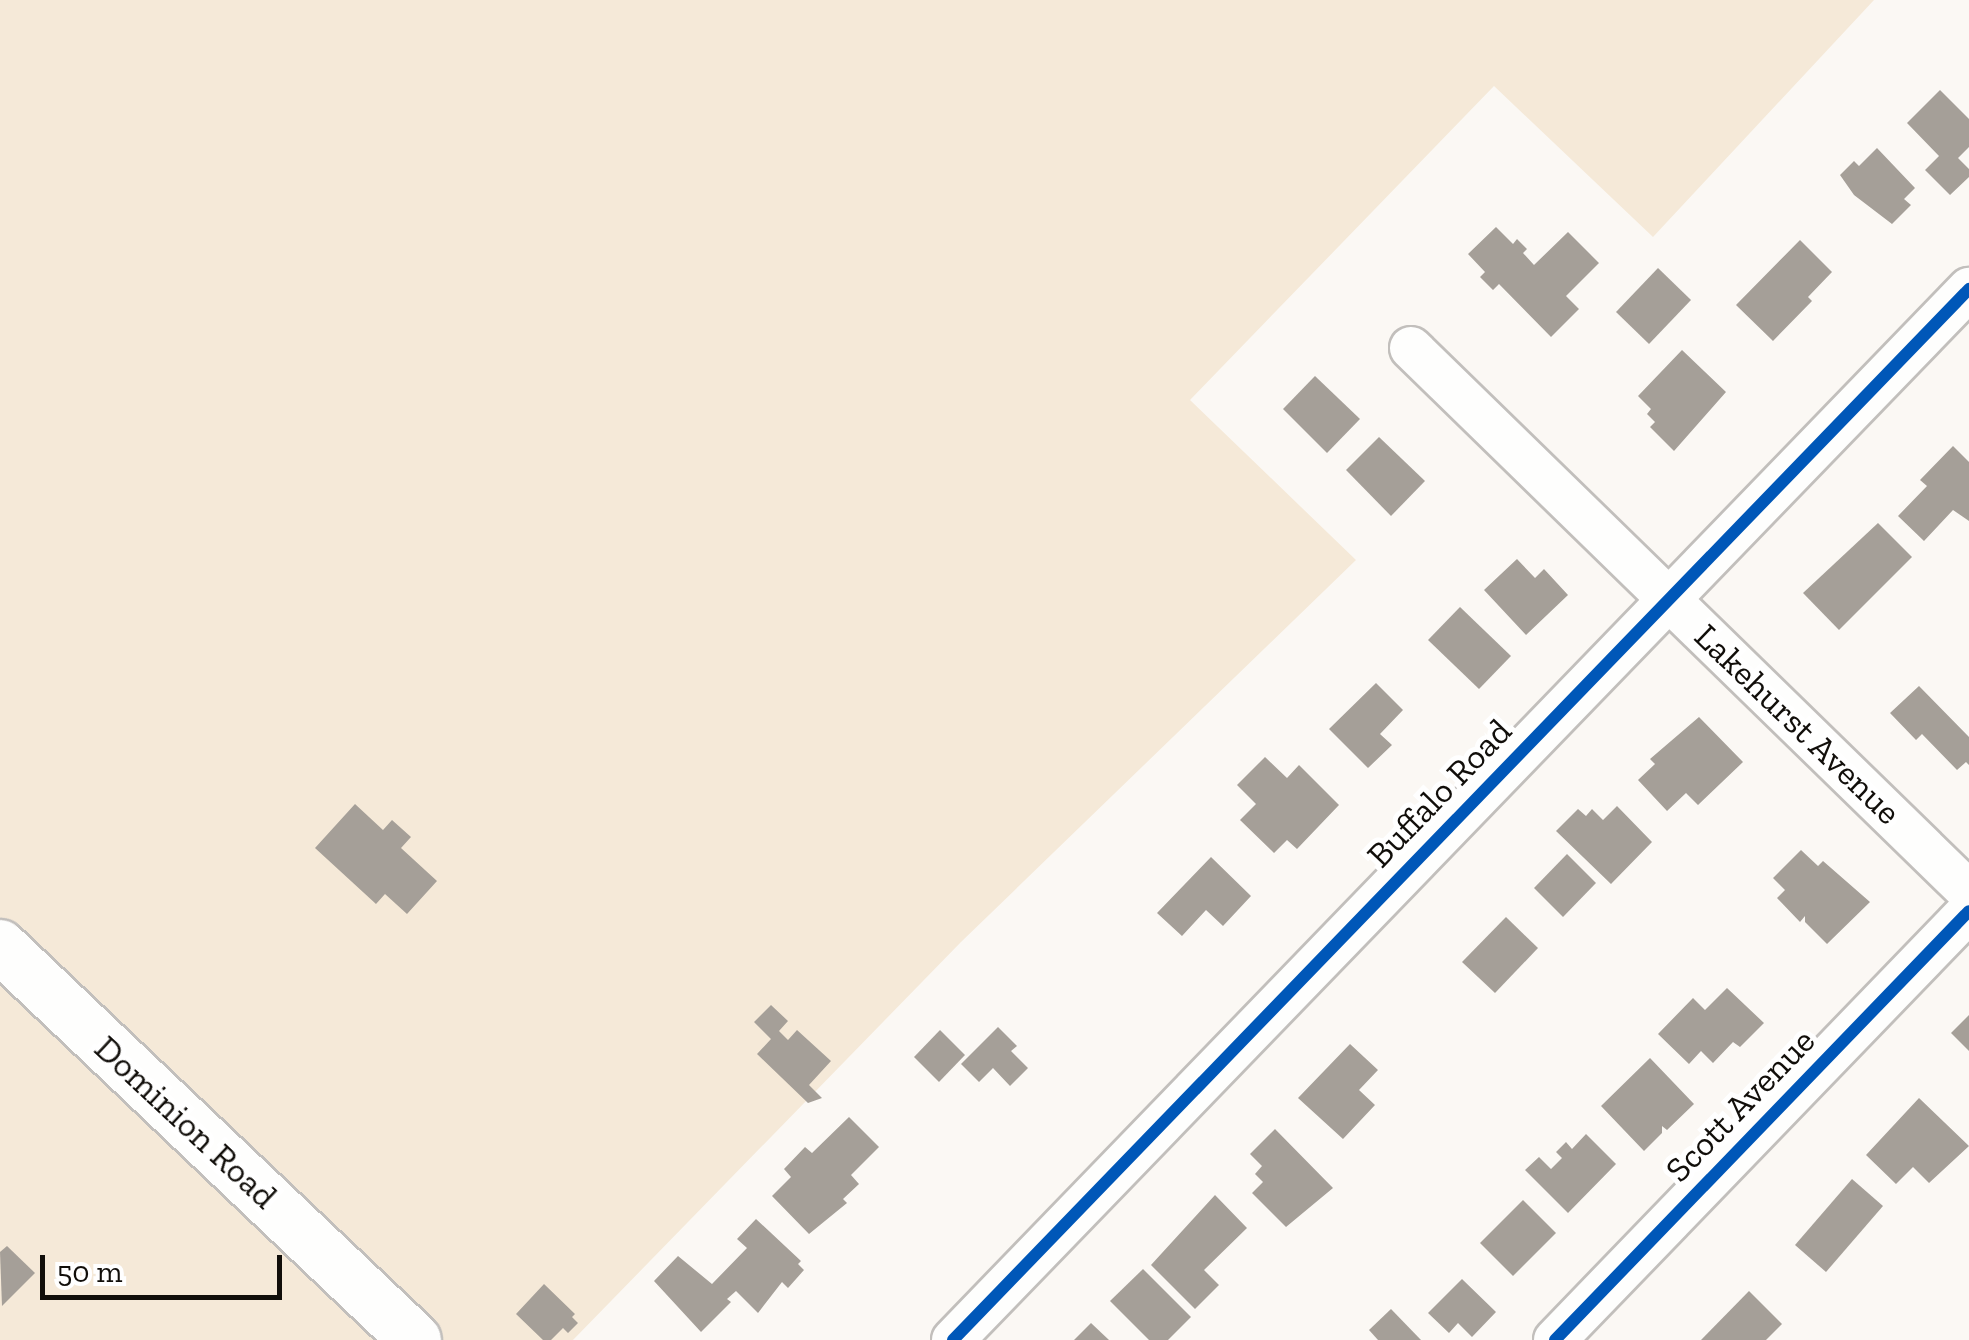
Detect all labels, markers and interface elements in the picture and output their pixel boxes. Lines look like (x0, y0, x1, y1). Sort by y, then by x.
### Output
street label: Lakehurst Avenue (1686, 615, 1910, 833)
street label: Buffalo Road (1358, 710, 1520, 876)
street label: Scott Avenue (1656, 1019, 1824, 1191)
street label: Dominion Road (86, 1027, 286, 1217)
scale bar (45, 1235, 288, 1297)
text: 50 m (57, 1254, 122, 1290)

